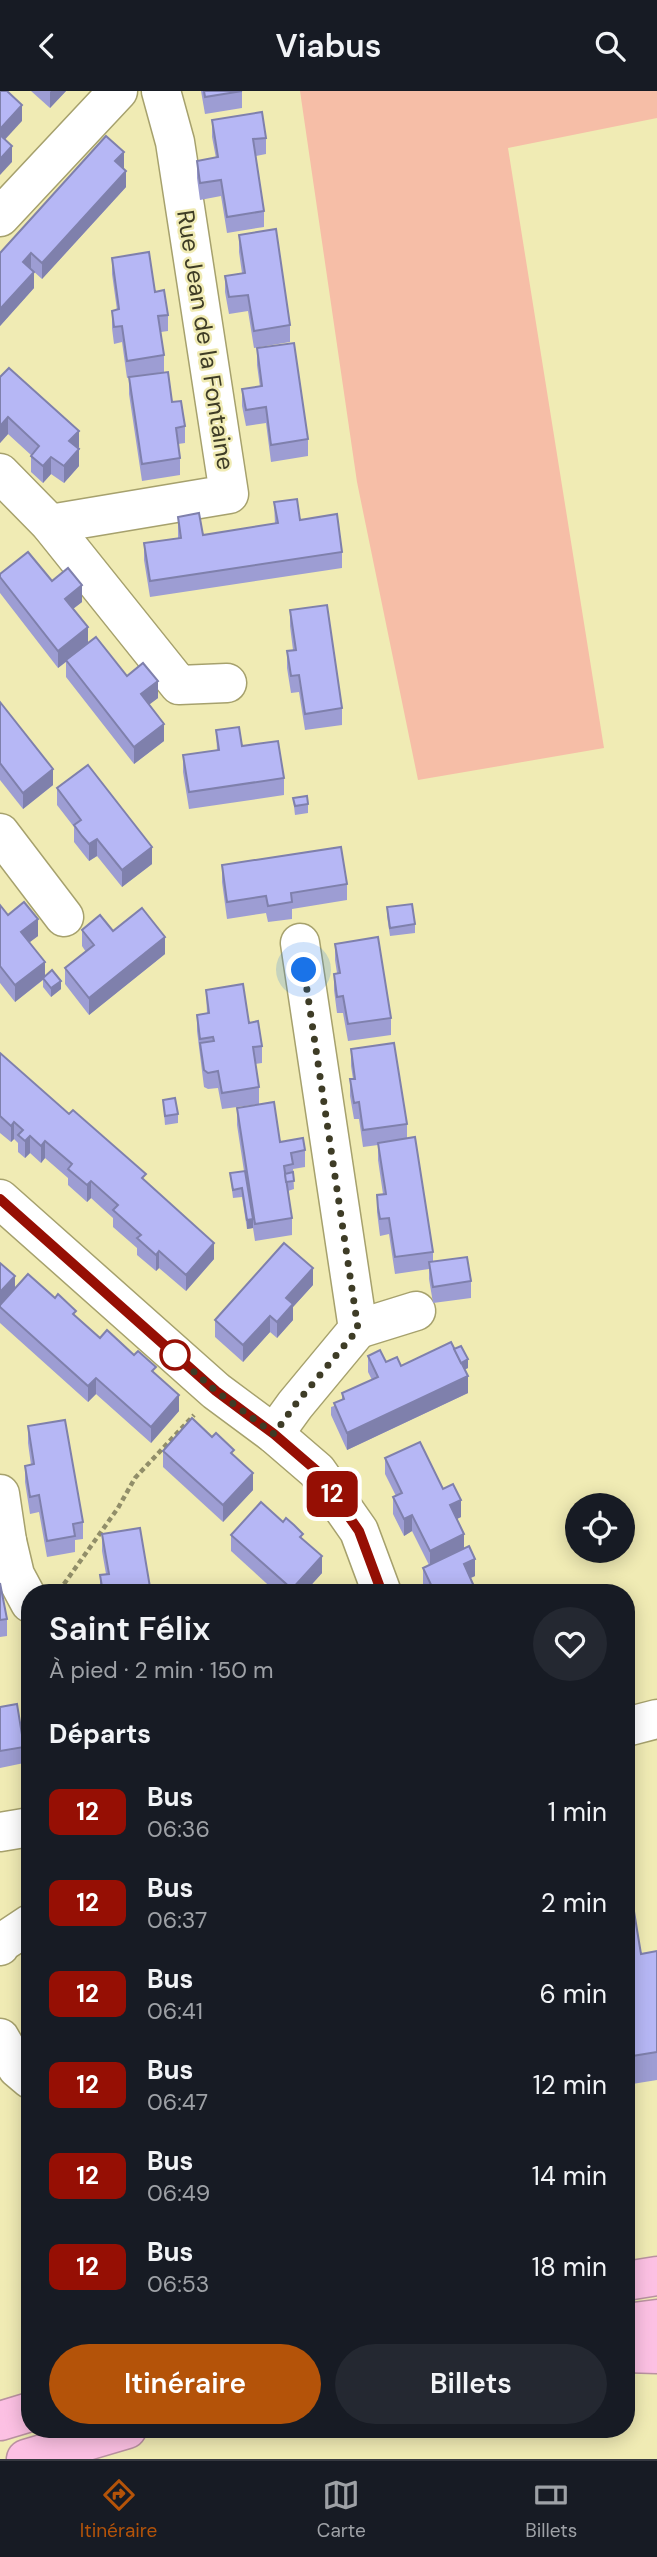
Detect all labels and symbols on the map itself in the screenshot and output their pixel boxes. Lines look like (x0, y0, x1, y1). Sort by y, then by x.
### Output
street label: Rue Jean de la Fontaine (170, 208, 242, 472)
your location (286, 952, 321, 987)
unlabelled marker (160, 1340, 190, 1370)
line badge: 12 (300, 1471, 364, 1517)

